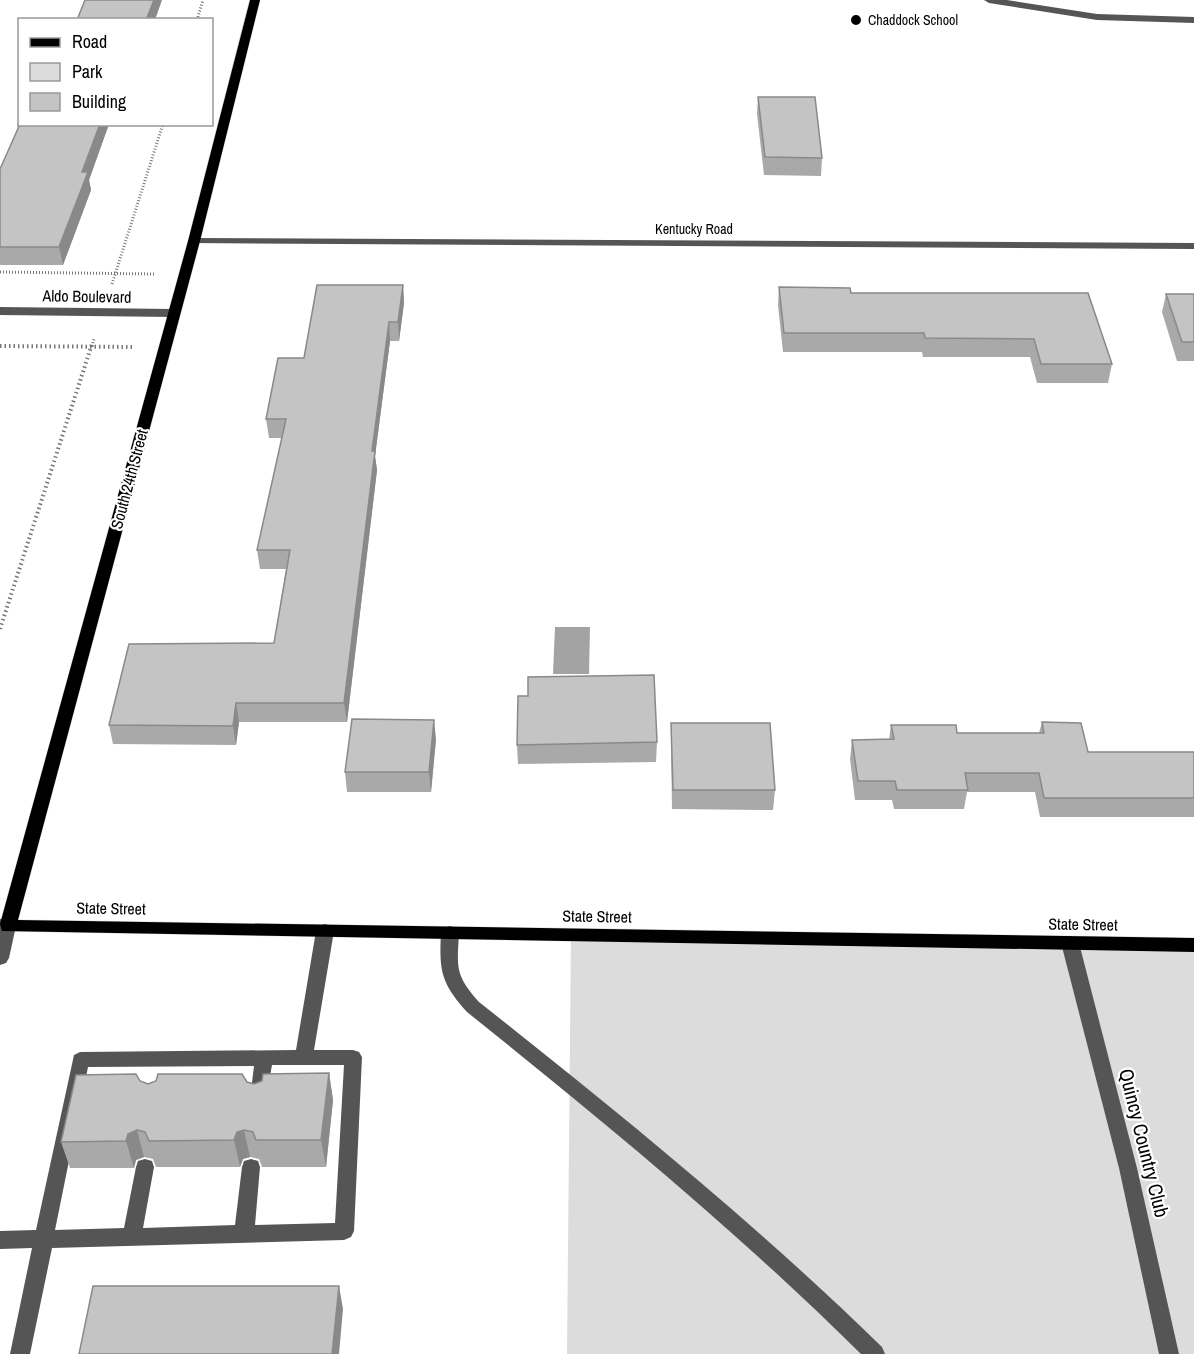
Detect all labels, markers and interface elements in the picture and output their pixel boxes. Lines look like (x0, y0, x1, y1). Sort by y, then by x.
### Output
place label: Chaddock School (868, 11, 958, 29)
marker: Chaddock School (849, 13, 863, 27)
legend (18, 18, 213, 126)
text: Road (72, 29, 107, 54)
text: Park (72, 59, 103, 84)
text: Building (72, 89, 127, 114)
street label: Kentucky Road (655, 220, 733, 238)
street label: Aldo Boulevard (41, 284, 132, 308)
street label: South 24th Street (105, 426, 153, 531)
street label: State Street (76, 896, 146, 920)
street label: State Street (562, 904, 632, 928)
street label: State Street (1048, 912, 1118, 936)
street label: Quincy Country Club (1113, 1066, 1176, 1220)

